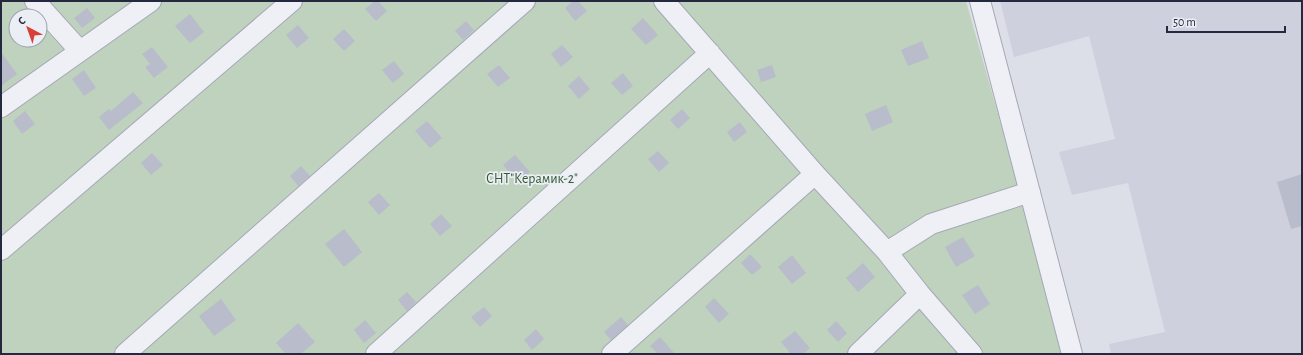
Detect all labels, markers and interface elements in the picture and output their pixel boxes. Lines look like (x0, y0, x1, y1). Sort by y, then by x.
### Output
north arrow (8, 8, 48, 48)
scale bar (1167, 8, 1285, 34)
text: С (16, 15, 28, 27)
text: 50 m (1173, 16, 1196, 28)
park label: СНТ"Керамик-2" (486, 172, 578, 186)

